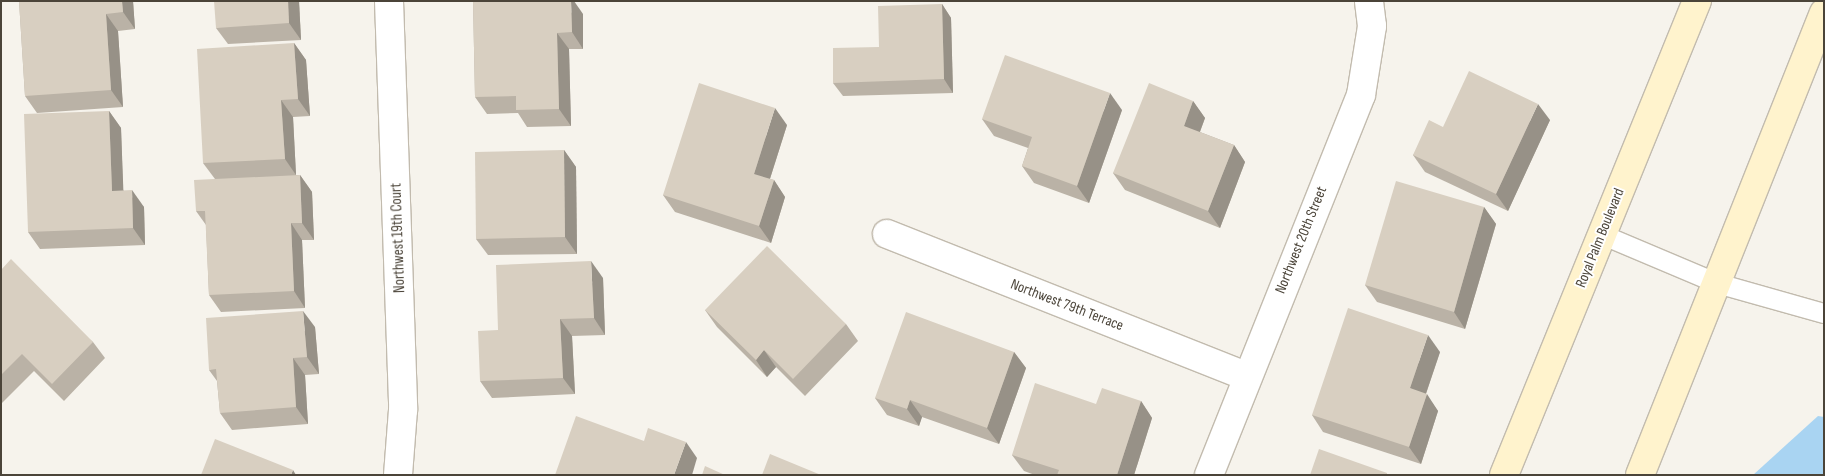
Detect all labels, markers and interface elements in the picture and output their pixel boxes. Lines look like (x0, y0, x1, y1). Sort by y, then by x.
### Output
street label: Northwest 19th Court (387, 183, 409, 293)
street label: Northwest 20th Street (1271, 184, 1331, 296)
street label: Royal Palm Boulevard (1572, 186, 1628, 290)
street label: Northwest 79th Terrace (1008, 275, 1126, 335)

